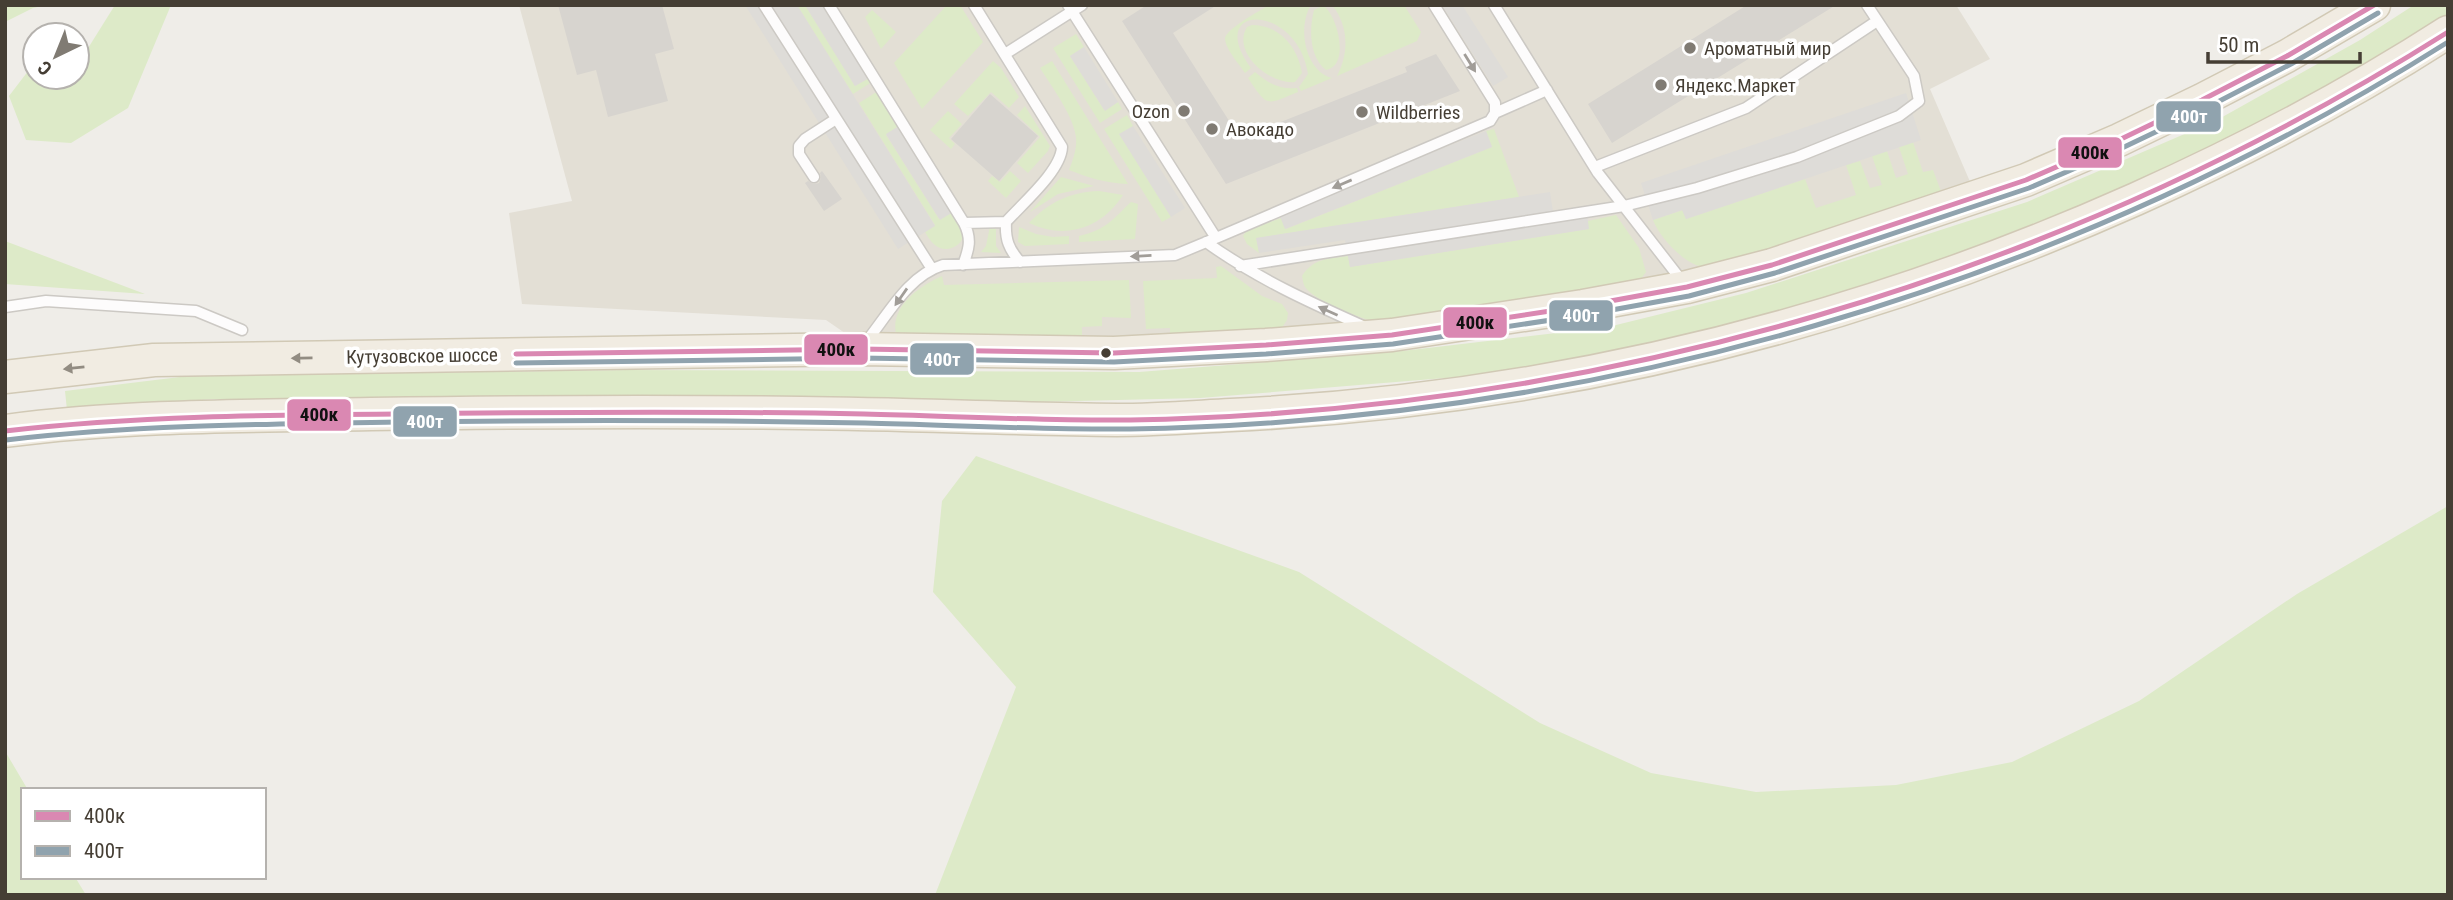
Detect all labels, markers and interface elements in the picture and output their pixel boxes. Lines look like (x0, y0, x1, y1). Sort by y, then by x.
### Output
north arrow (21, 21, 91, 91)
scale bar (2208, 21, 2360, 65)
text: 50 m (2218, 33, 2259, 57)
place label: Ароматный мир (1704, 37, 1831, 60)
marker: Ароматный мир (1682, 40, 1698, 56)
one-way arrow (1463, 54, 1476, 73)
text: С (33, 56, 57, 80)
place label: Яндекс.Маркет (1675, 74, 1796, 97)
marker: Яндекс.Маркет (1653, 77, 1669, 93)
place label: Ozon (1132, 100, 1170, 123)
line badge: 400т (2155, 100, 2222, 133)
place label: Wildberries (1376, 101, 1460, 124)
marker: Ozon (1176, 103, 1192, 119)
marker: Wildberries (1354, 104, 1370, 120)
text: 400т (2170, 105, 2208, 128)
place label: Авокадо (1226, 118, 1294, 141)
marker: Авокадо (1204, 121, 1220, 137)
line badge: 400к (2057, 136, 2123, 169)
text: 400к (2071, 141, 2110, 164)
one-way arrow (1331, 179, 1352, 190)
one-way arrow (1130, 251, 1152, 262)
one-way arrow (894, 288, 908, 306)
line badge: 400т (1548, 299, 1614, 332)
text: 400т (1562, 304, 1600, 327)
one-way arrow (1318, 305, 1339, 316)
line badge: 400к (1442, 306, 1508, 339)
text: 400к (1456, 311, 1495, 334)
line badge: 400к (803, 333, 869, 366)
text: 400к (817, 338, 856, 361)
line badge: 400т (909, 342, 975, 376)
street label: Кутузовское шоссе (346, 343, 498, 369)
unlabelled marker (1099, 346, 1113, 360)
text: 400т (923, 348, 961, 371)
one-way arrow (290, 352, 312, 364)
one-way arrow (63, 363, 85, 374)
line badge: 400к (286, 398, 352, 432)
text: 400к (300, 403, 339, 426)
line badge: 400т (392, 405, 458, 438)
text: 400т (406, 410, 444, 433)
legend (21, 788, 266, 879)
text: 400к (84, 804, 125, 828)
text: 400т (84, 839, 124, 863)

